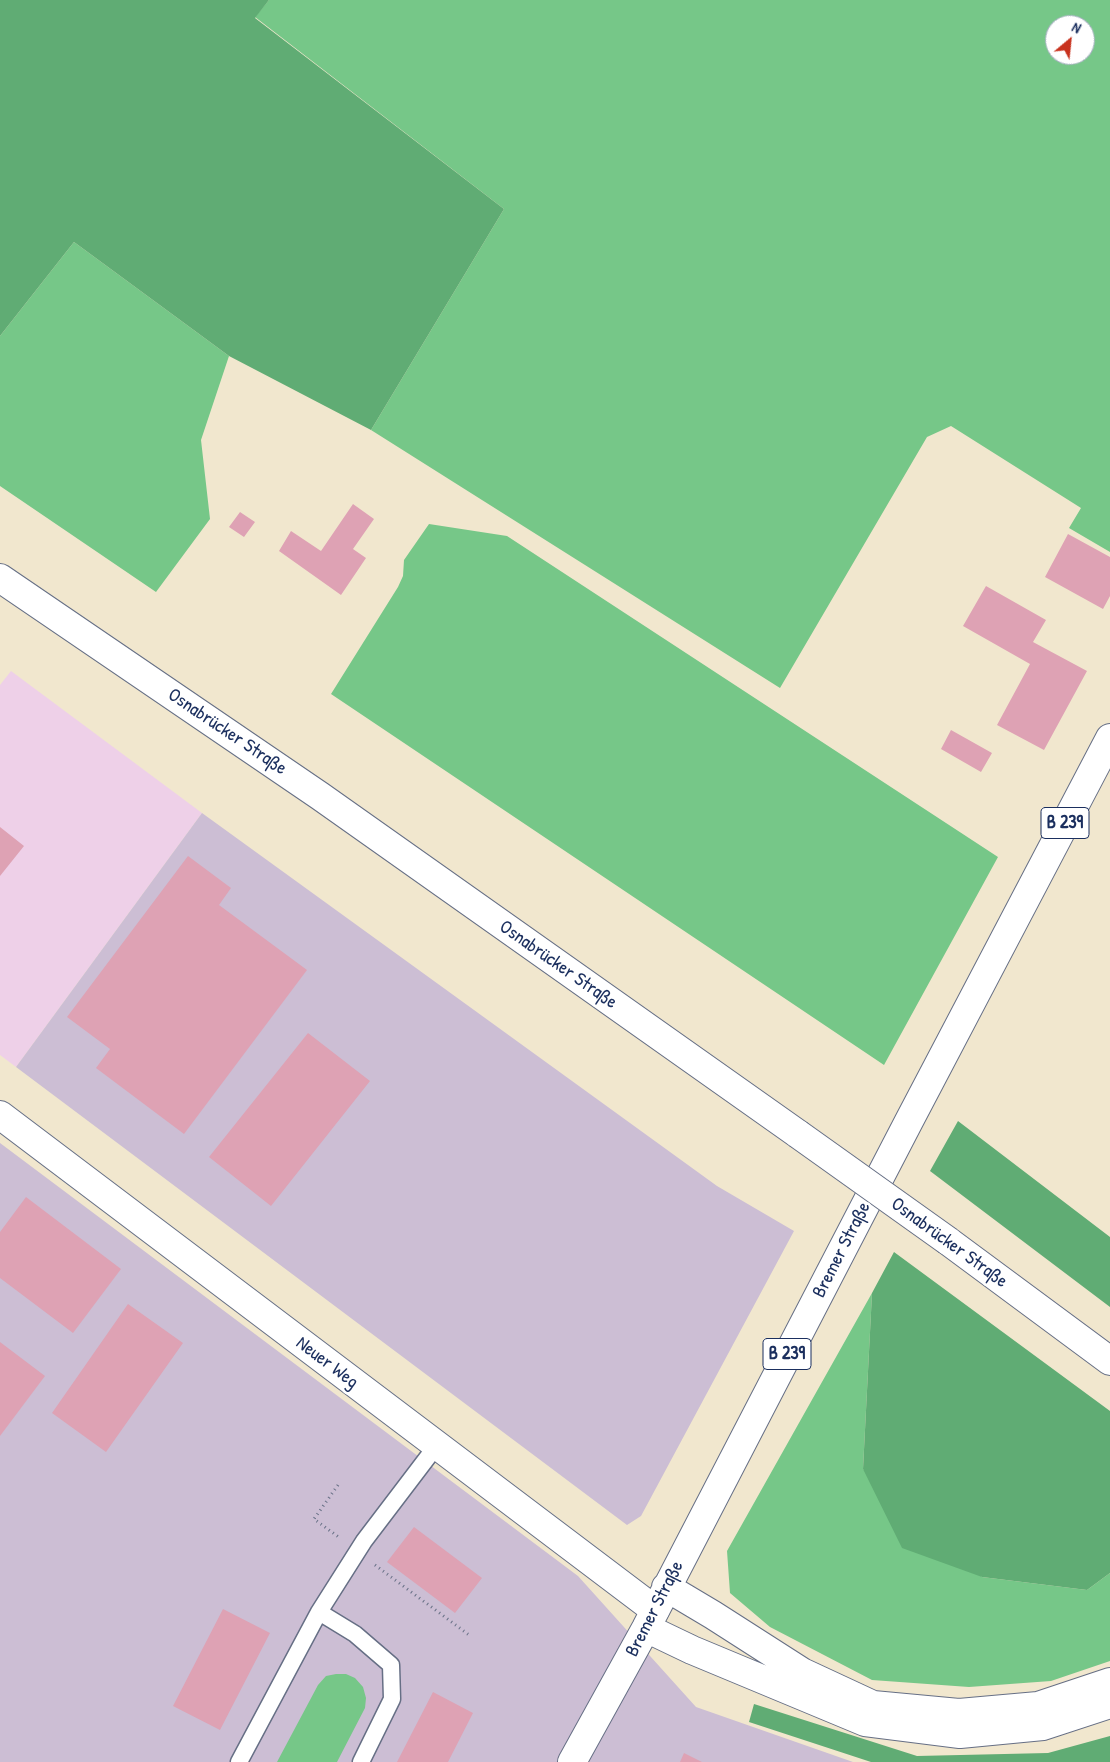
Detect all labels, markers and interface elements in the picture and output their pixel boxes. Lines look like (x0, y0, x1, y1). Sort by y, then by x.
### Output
north arrow (1045, 15, 1095, 65)
text: N (1069, 17, 1085, 37)
street label: Osnabrücker Straße (163, 684, 291, 780)
road number: B 239 (1041, 808, 1089, 838)
street label: Osnabrücker Straße (495, 916, 621, 1014)
street label: Osnabrücker Straße (886, 1193, 1012, 1293)
street label: Bremer Straße (808, 1198, 876, 1302)
street label: Neuer Weg (291, 1332, 363, 1394)
road number: B 239 (763, 1338, 811, 1370)
street label: Bremer Straße (621, 1557, 689, 1661)

